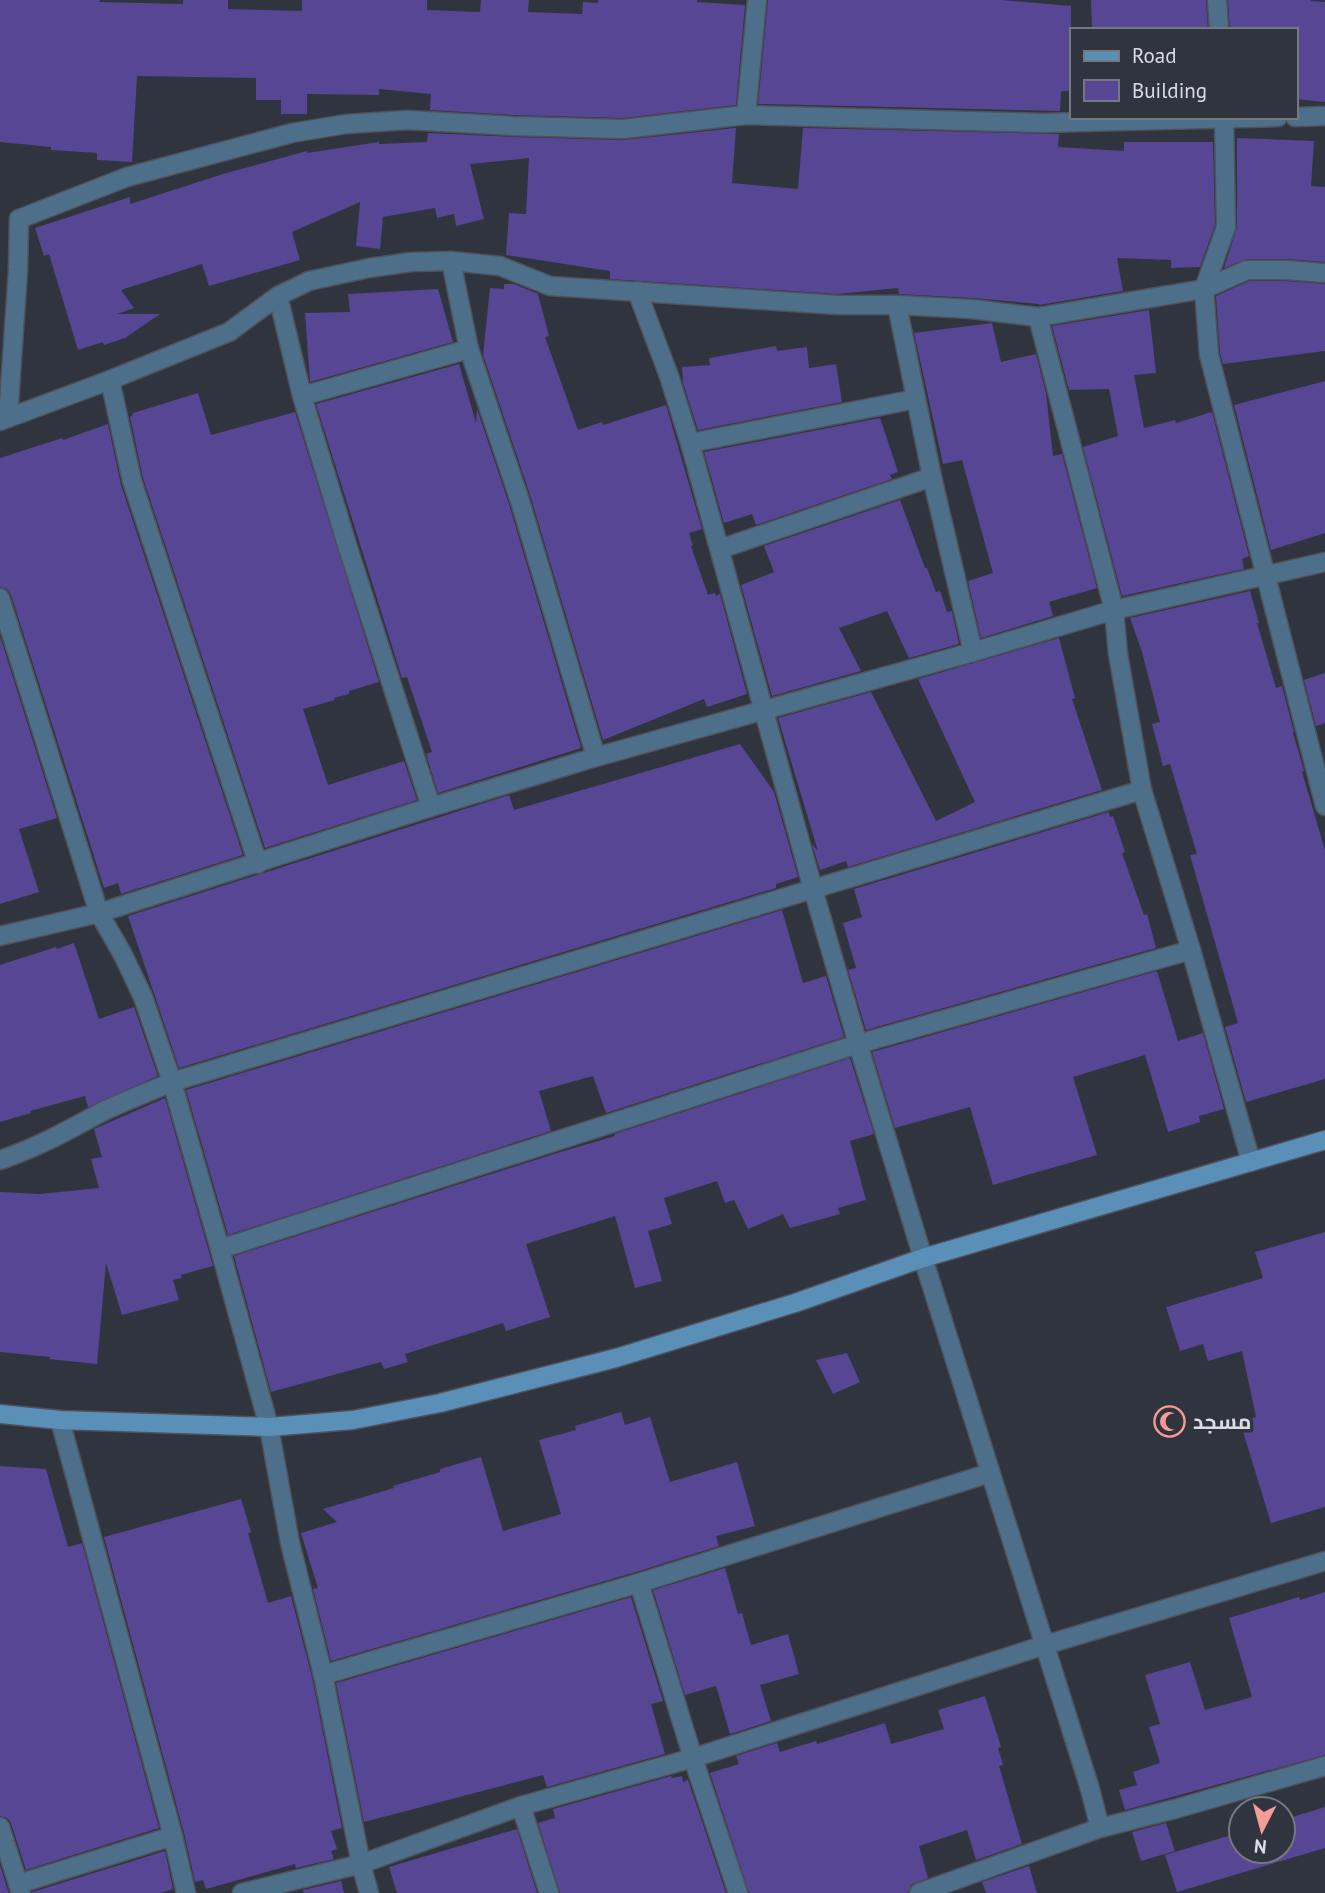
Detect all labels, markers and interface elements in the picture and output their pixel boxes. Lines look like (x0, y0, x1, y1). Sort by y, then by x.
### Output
legend (1070, 28, 1297, 119)
text: Road (1132, 42, 1176, 69)
text: Building (1132, 77, 1207, 104)
mosque icon: مسجد (1153, 1404, 1187, 1438)
place label: مسجد (1193, 1408, 1251, 1435)
north arrow (1227, 1795, 1297, 1865)
text: N (1253, 1834, 1268, 1859)

